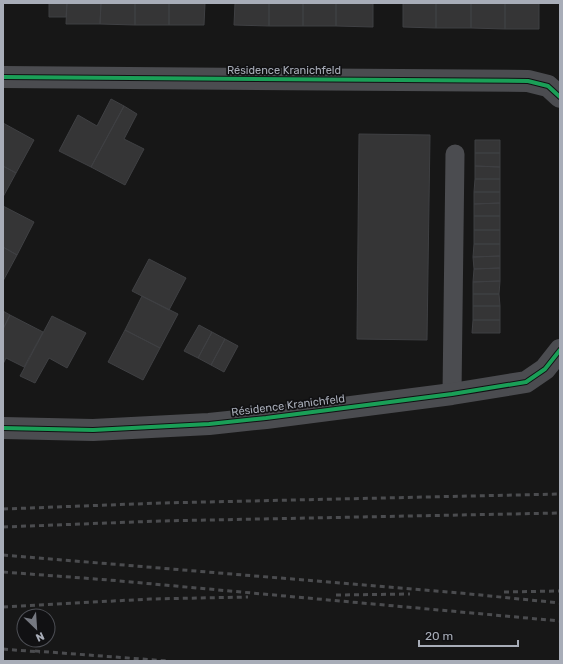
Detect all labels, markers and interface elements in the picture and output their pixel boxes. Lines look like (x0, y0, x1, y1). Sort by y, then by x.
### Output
street label: Résidence Kranichfeld (227, 64, 341, 77)
street label: Résidence Kranichfeld (231, 392, 346, 419)
north arrow (16, 608, 56, 648)
scale bar (419, 622, 518, 648)
text: N (34, 629, 46, 644)
text: 20 m (425, 629, 453, 643)

